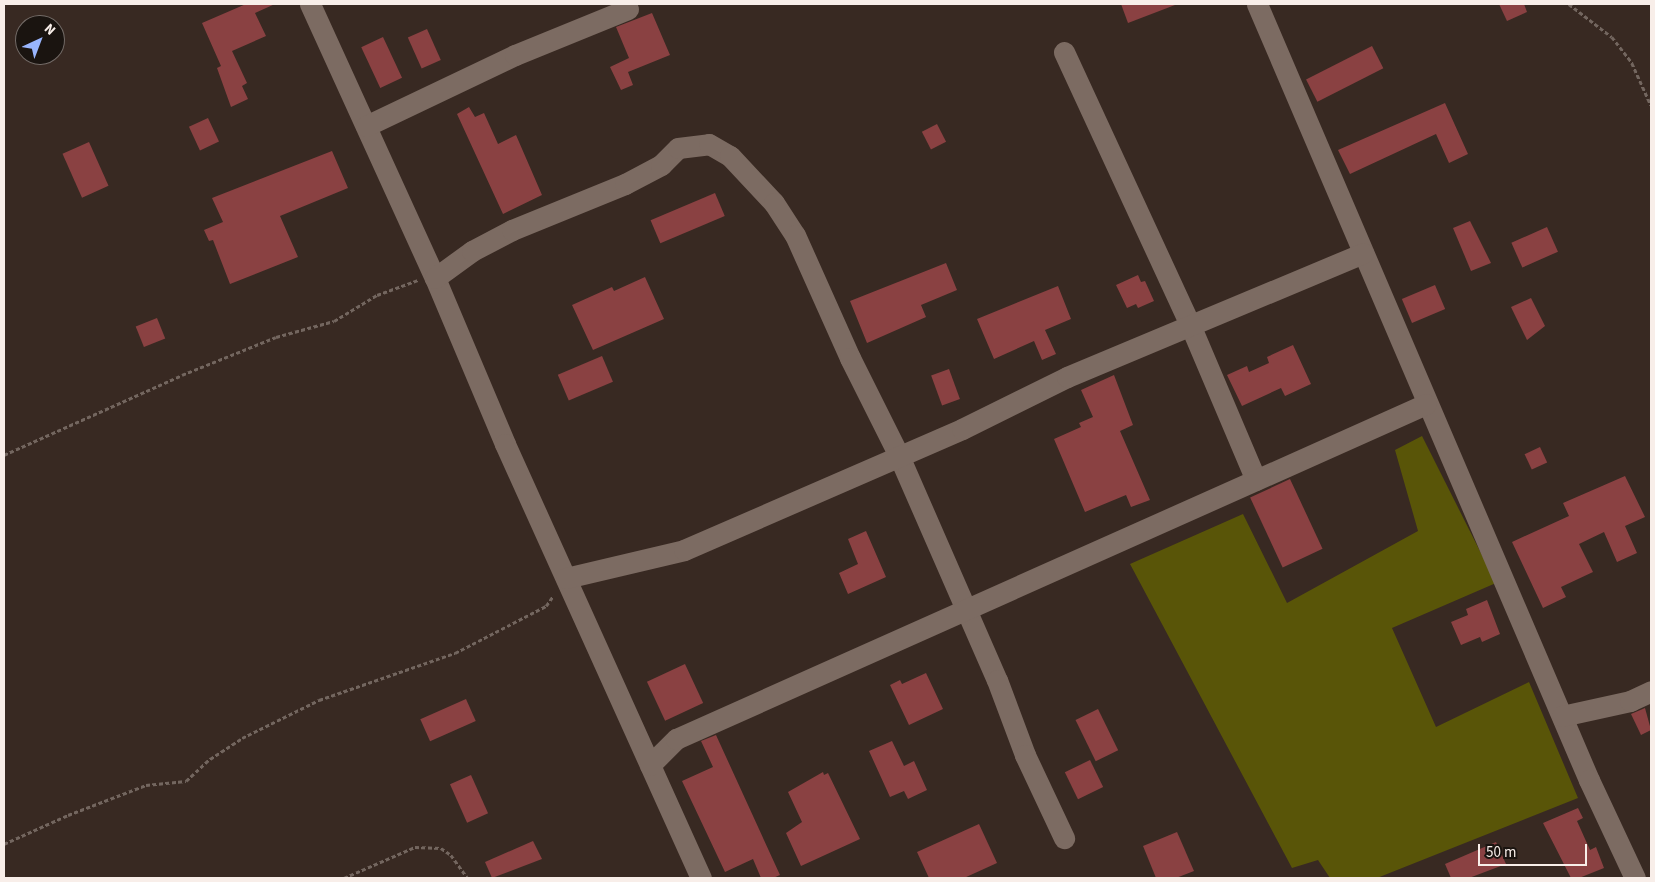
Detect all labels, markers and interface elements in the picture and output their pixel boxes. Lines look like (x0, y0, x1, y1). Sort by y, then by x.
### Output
north arrow (15, 15, 65, 65)
text: N (39, 19, 60, 40)
scale bar (1480, 834, 1589, 866)
text: 50 m (1486, 842, 1516, 863)

